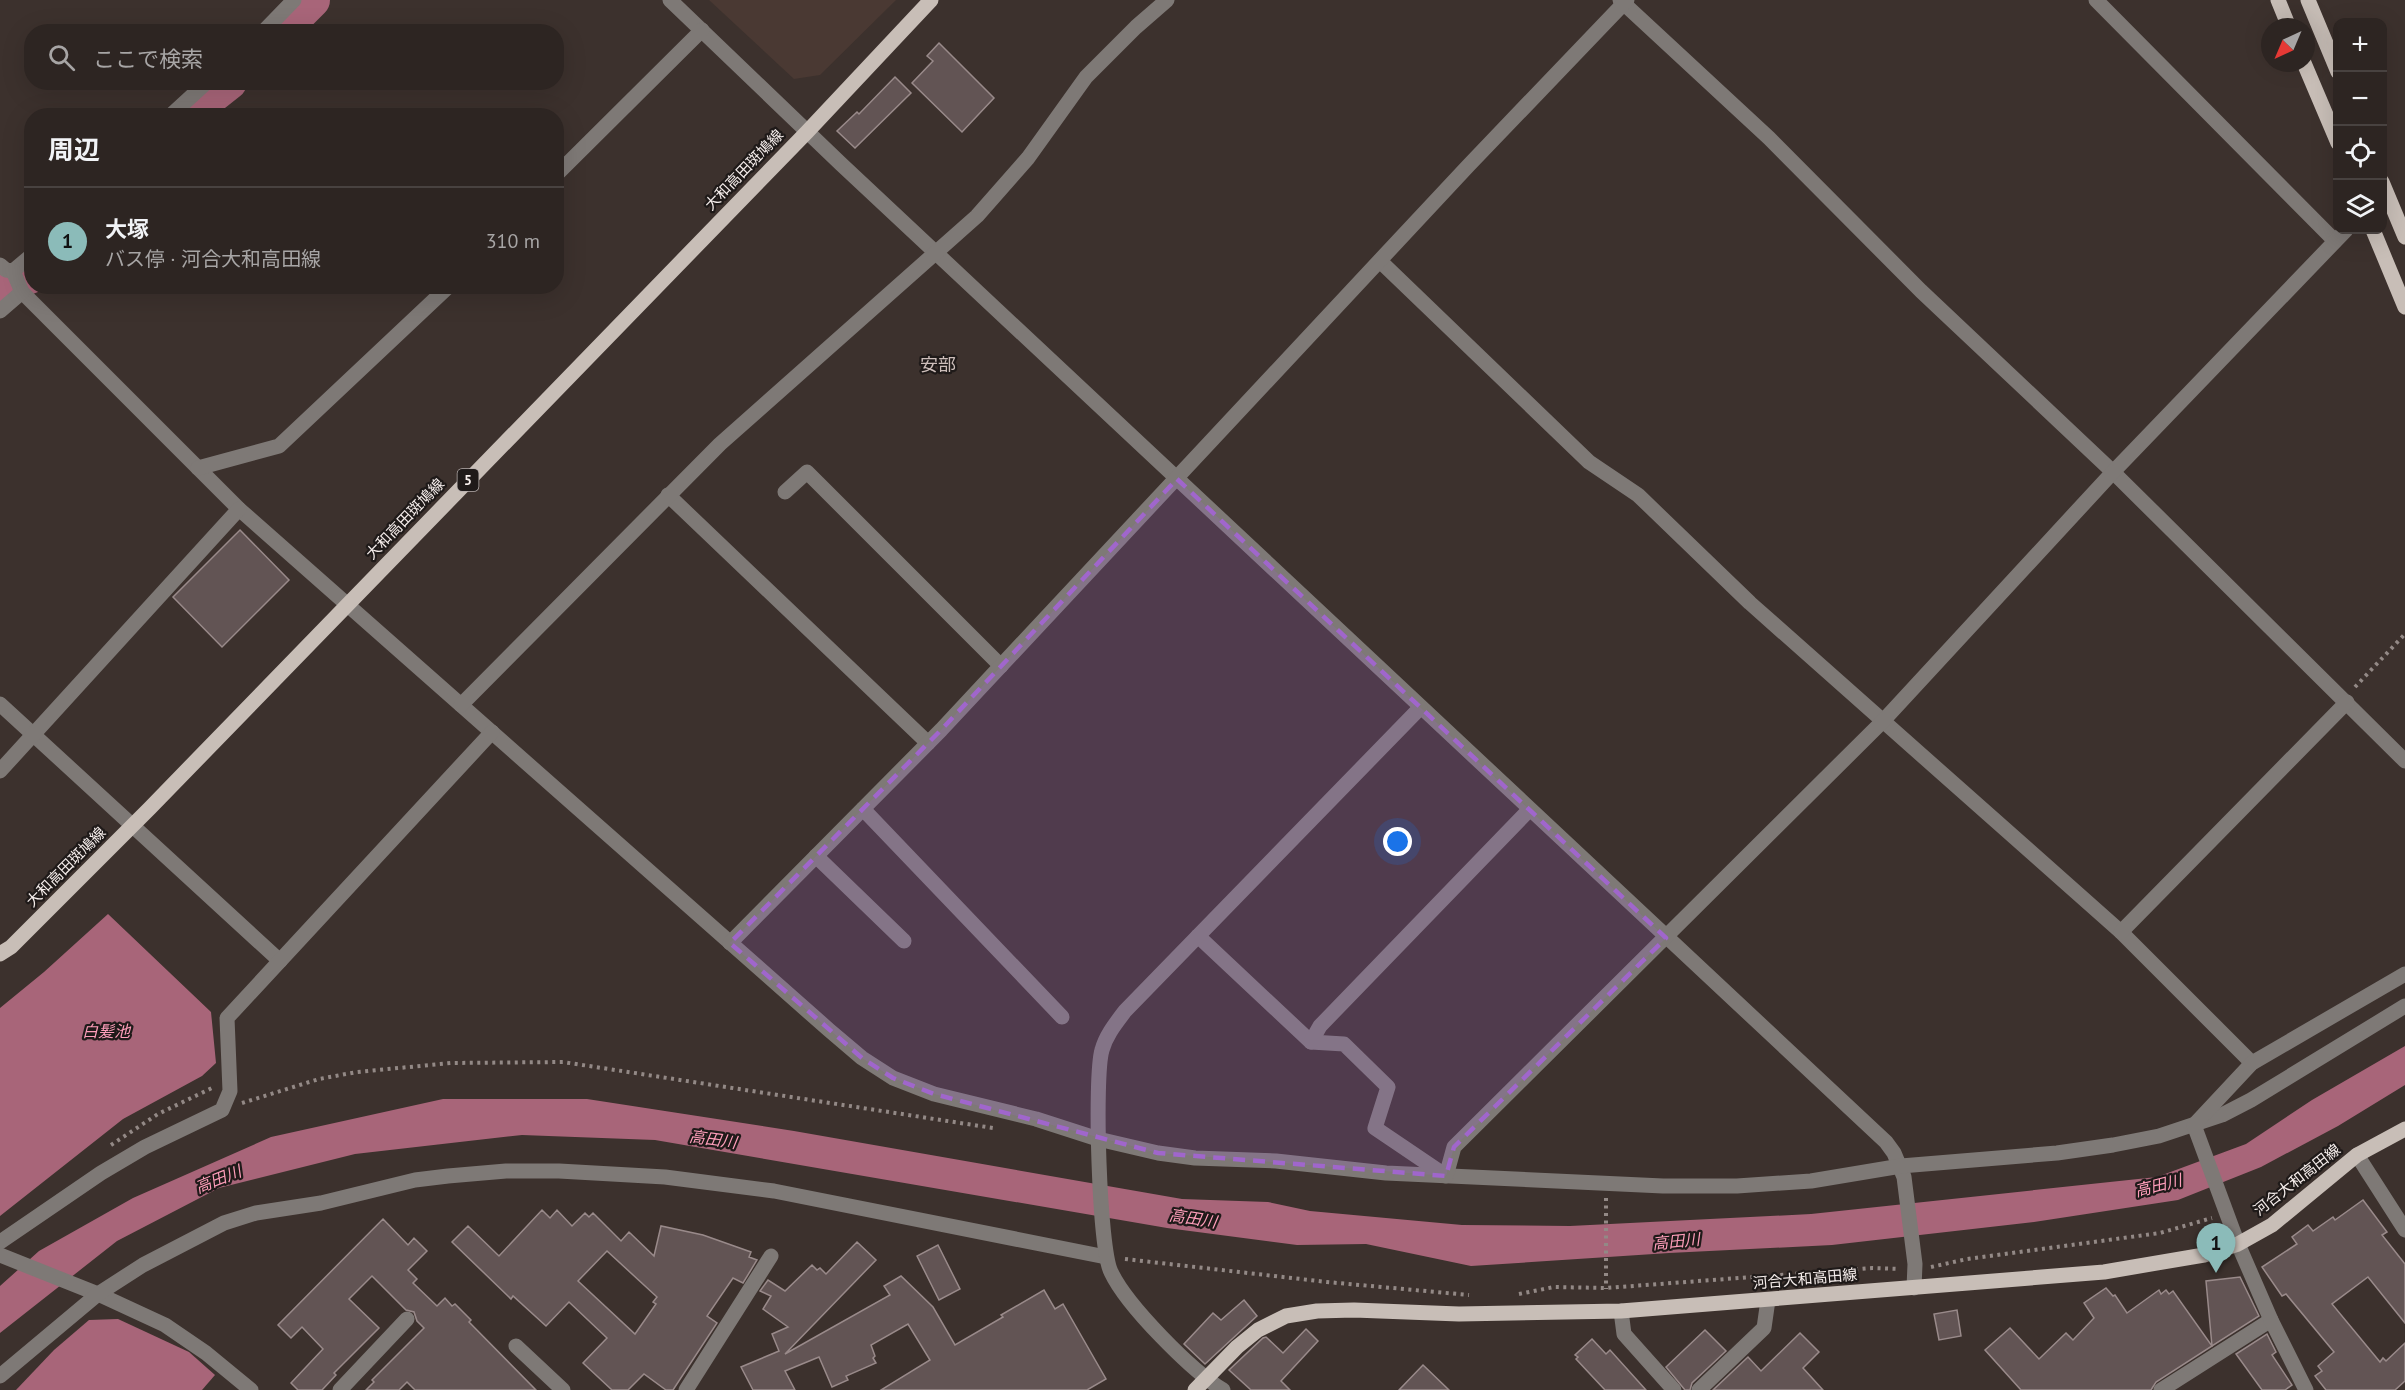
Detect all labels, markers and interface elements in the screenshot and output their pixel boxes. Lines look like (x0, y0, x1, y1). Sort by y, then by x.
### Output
north arrow (2261, 18, 2315, 72)
map controls (2333, 18, 2387, 234)
button: + (2333, 18, 2387, 72)
search box (24, 24, 564, 90)
icon: search (45, 41, 78, 74)
text: ここで検索 (93, 45, 203, 73)
button: − (2333, 72, 2387, 126)
street label: 大和高田斑鳩線 (700, 125, 787, 214)
button: locate (2333, 126, 2387, 180)
text: 周辺 (48, 133, 100, 166)
button: layers (2333, 180, 2387, 234)
text: 大塚 (105, 215, 149, 243)
text: 1 (62, 228, 73, 254)
text: 310 m (486, 228, 540, 254)
text: バス停 · 河合大和高田線 (105, 246, 321, 272)
district label: 安部 (920, 353, 956, 376)
road number: 5 (458, 469, 478, 491)
street label: 大和高田斑鳩線 (361, 474, 448, 563)
street label: 大和高田斑鳩線 (22, 823, 109, 910)
your location (1383, 827, 1412, 856)
water label: 白髪池 (82, 1021, 132, 1041)
water label: 高田川 (688, 1126, 740, 1153)
street label: 河合大和高田線 (2249, 1140, 2344, 1219)
water label: 高田川 (192, 1160, 246, 1197)
water label: 高田川 (2132, 1169, 2186, 1201)
water label: 高田川 (1168, 1204, 1220, 1232)
pin: 1 (2196, 1224, 2236, 1273)
water label: 高田川 (1651, 1228, 1703, 1253)
street label: 河合大和高田線 (1752, 1264, 1858, 1293)

